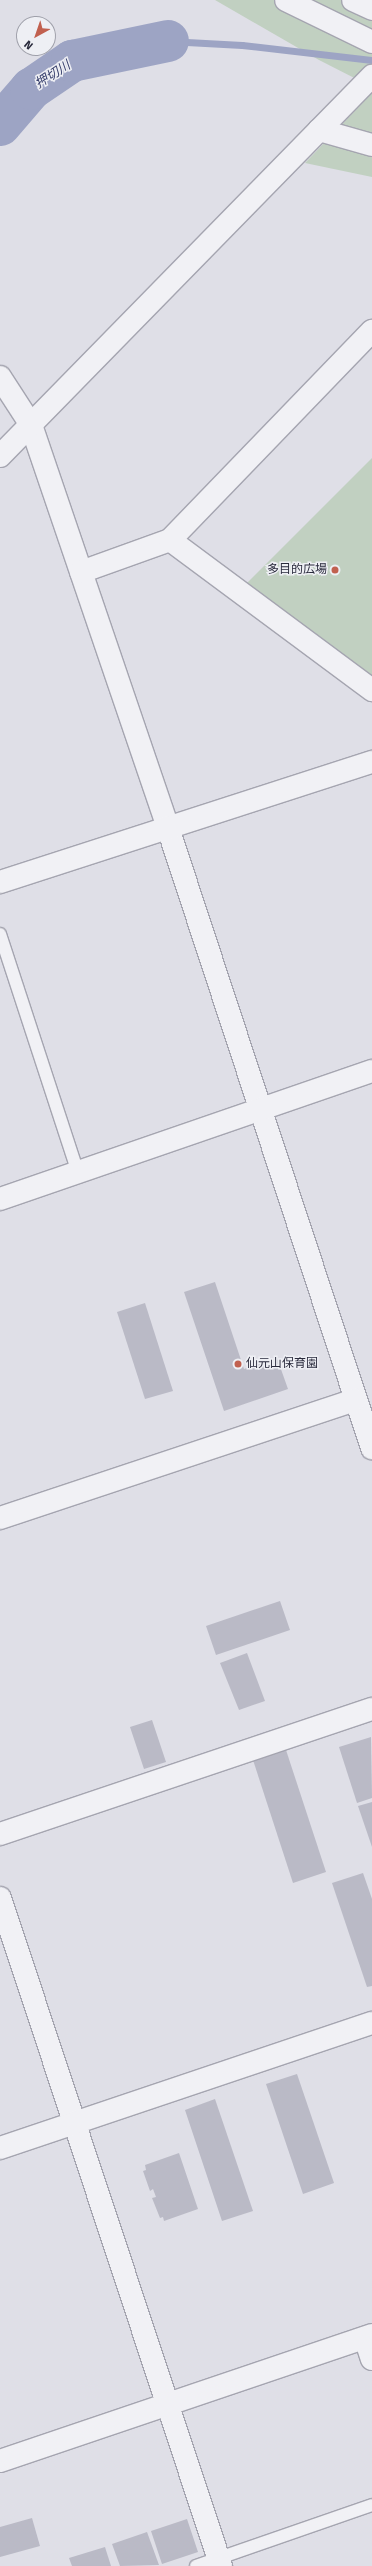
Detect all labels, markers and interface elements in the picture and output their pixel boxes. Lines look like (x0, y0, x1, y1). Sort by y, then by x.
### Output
north arrow (16, 16, 56, 56)
text: N (22, 37, 36, 52)
water label: 押切川 (32, 58, 74, 92)
place label: 多目的広場 (267, 563, 327, 577)
marker: 多目的広場 (330, 565, 340, 575)
place label: 仙元山保育園 (246, 1357, 318, 1371)
marker: 仙元山保育園 (233, 1359, 243, 1369)

